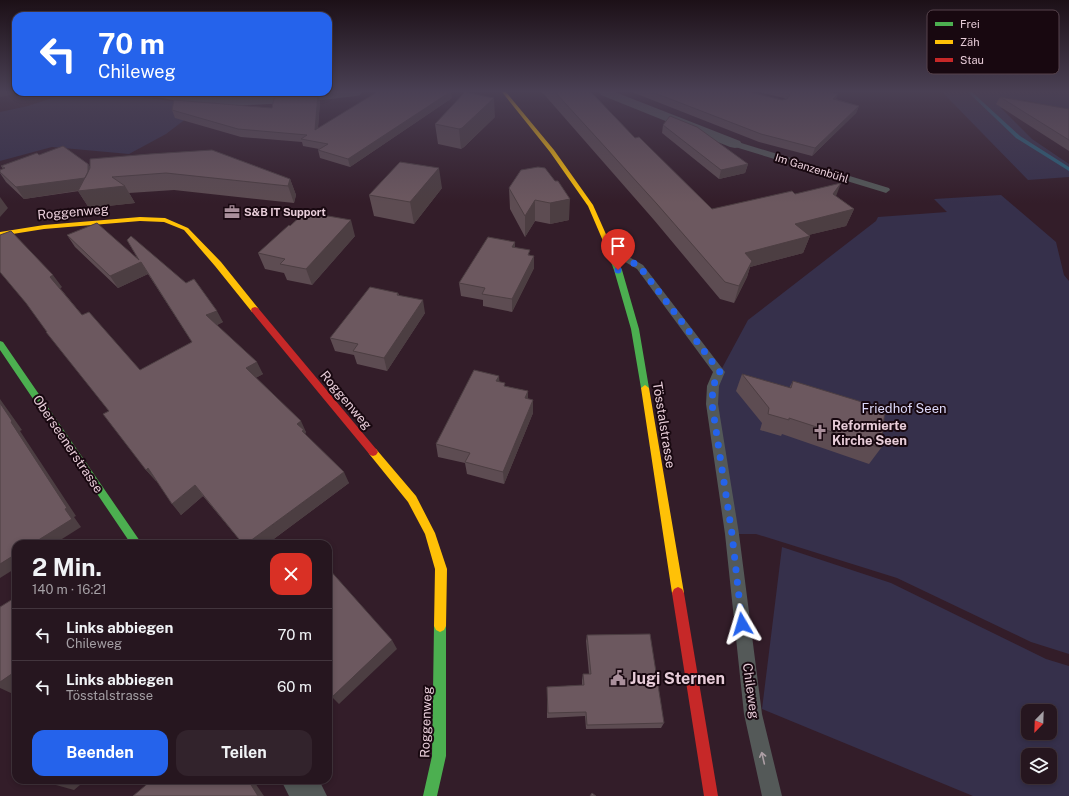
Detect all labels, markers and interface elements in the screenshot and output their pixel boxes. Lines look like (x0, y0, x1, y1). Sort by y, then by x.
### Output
legend (927, 10, 1059, 74)
text: Frei (960, 18, 980, 30)
text: 70 m (98, 27, 165, 60)
icon: left (32, 28, 84, 80)
text: Zäh (960, 36, 980, 48)
text: Stau (960, 54, 984, 66)
text: Chileweg (98, 61, 176, 82)
street label: Im Ganzenbühl (774, 151, 850, 185)
street label: Roggenweg (37, 201, 109, 223)
office icon: S&B IT Support (223, 203, 241, 221)
place label: S&B IT Support (244, 206, 326, 218)
pin (601, 229, 635, 270)
icon: arrive (607, 235, 629, 257)
street label: Roggenweg (317, 368, 375, 432)
street label: Tösstalstrasse (650, 381, 678, 469)
street label: Oberseenerstrasse (30, 392, 106, 496)
park label: Friedhof Seen (861, 401, 947, 416)
place label: Reformierte Kirche Seen (832, 418, 907, 448)
church icon: Reformierte Kirche Seen (811, 423, 829, 441)
text: 2 Min. (32, 553, 102, 581)
button: close (270, 553, 312, 595)
text: 140 m · 16:21 (32, 582, 107, 597)
position arrow (721, 603, 763, 645)
text: Links abbiegen (66, 619, 173, 636)
icon: left (32, 624, 54, 646)
text: 70 m (277, 626, 312, 643)
text: Chileweg (66, 636, 122, 651)
street label: Chileweg (740, 662, 762, 720)
public building icon: Jugi Sternen (609, 669, 627, 687)
place label: Jugi Sternen (630, 669, 725, 688)
text: Links abbiegen (66, 671, 173, 688)
icon: left (32, 676, 54, 698)
text: 60 m (277, 678, 312, 695)
street label: Roggenweg (417, 686, 435, 758)
text: Tösstalstrasse (66, 688, 153, 703)
north arrow (1021, 704, 1057, 740)
map controls (1021, 704, 1057, 784)
button: Beenden (32, 730, 168, 776)
button: Teilen (176, 730, 312, 776)
button: layers (1021, 748, 1057, 784)
one-way arrow (759, 752, 766, 765)

